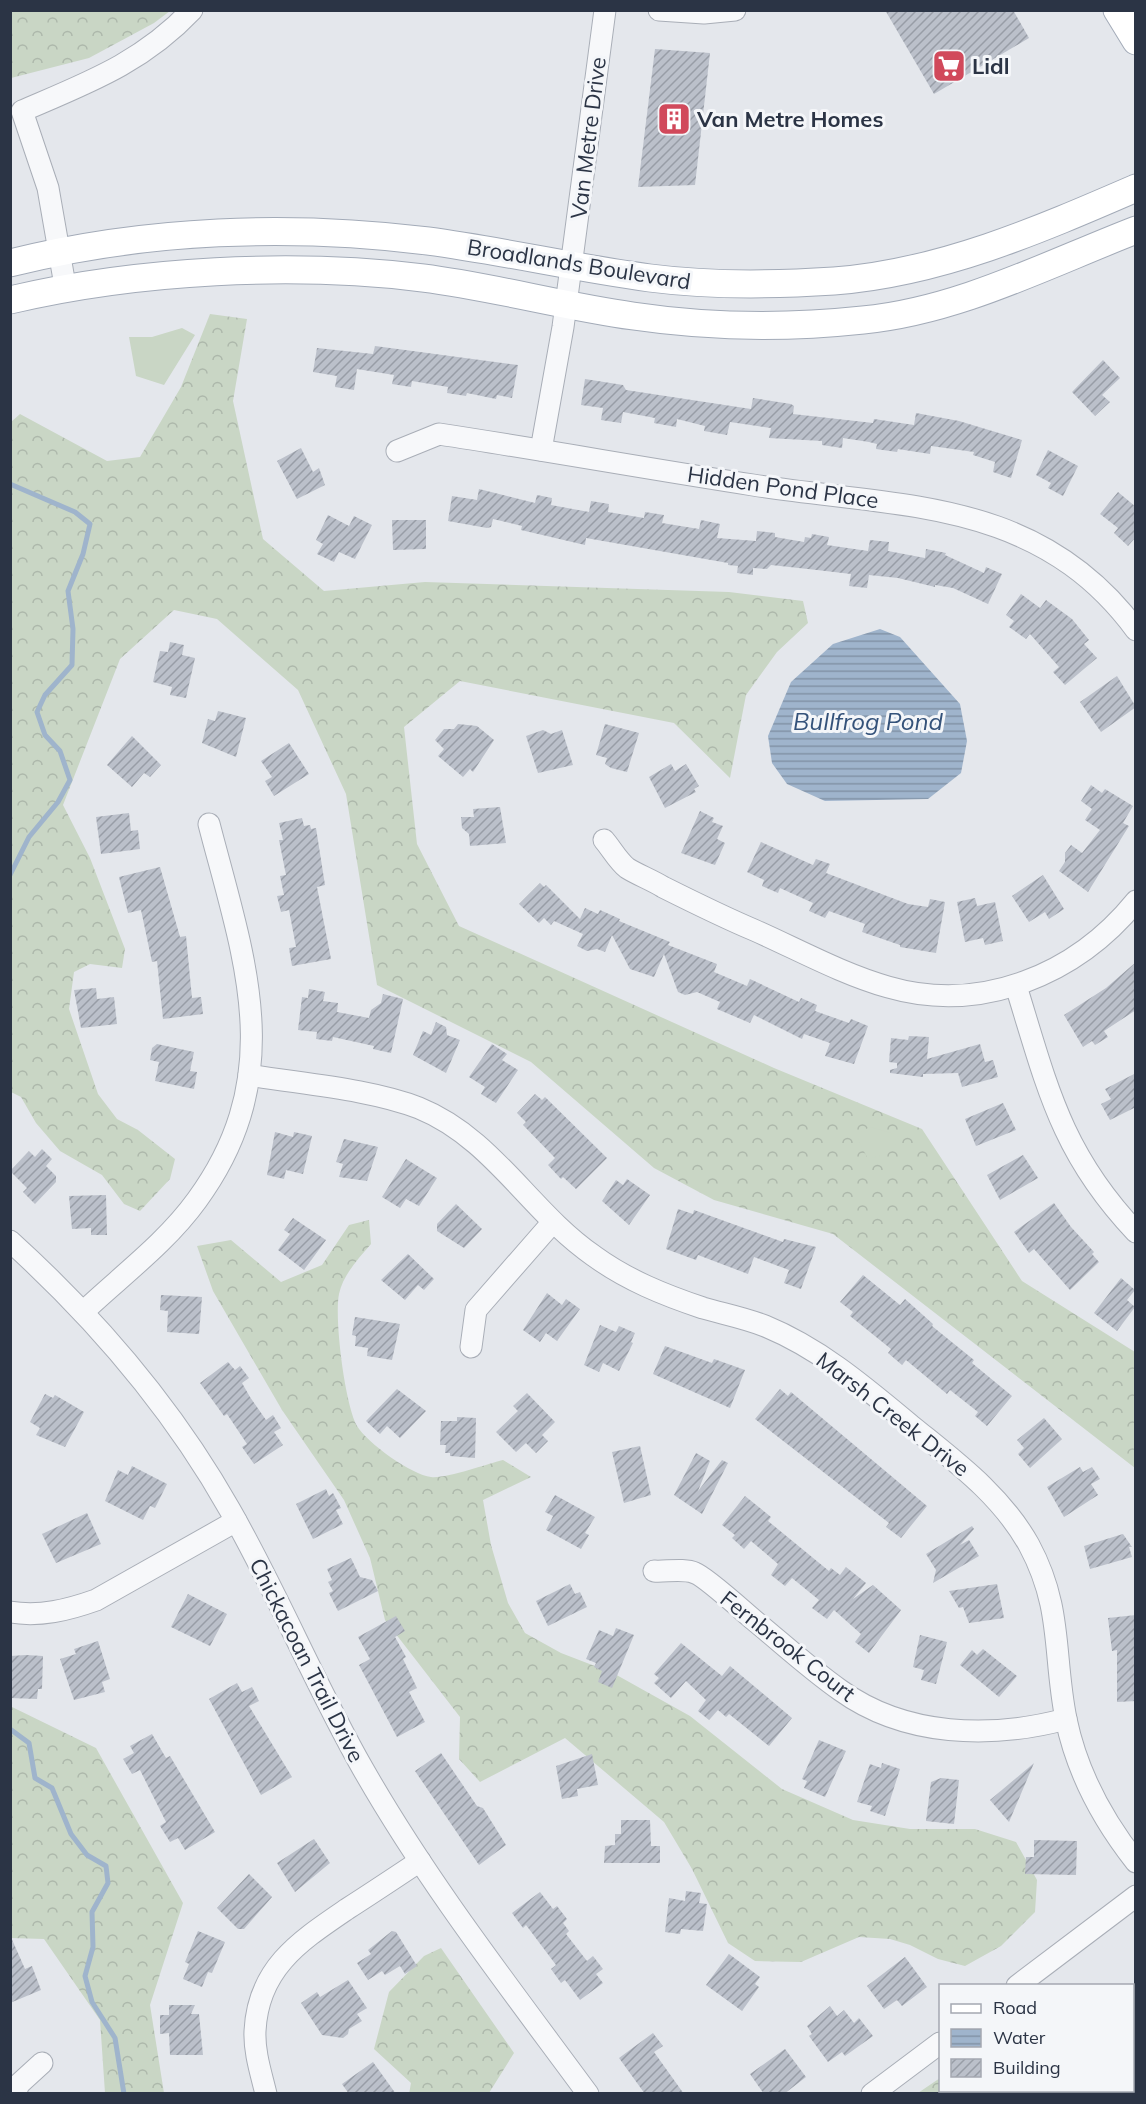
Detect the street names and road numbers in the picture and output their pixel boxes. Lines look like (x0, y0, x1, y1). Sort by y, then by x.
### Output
street label: Van Metre Drive (564, 55, 612, 221)
street label: Broadlands Boulevard (465, 233, 693, 295)
street label: Hidden Pond Place (686, 460, 880, 514)
street label: Marsh Creek Drive (811, 1346, 975, 1482)
street label: Chickacoan Trail Drive (243, 1553, 371, 1767)
street label: Fernbrook Court (715, 1585, 861, 1708)

